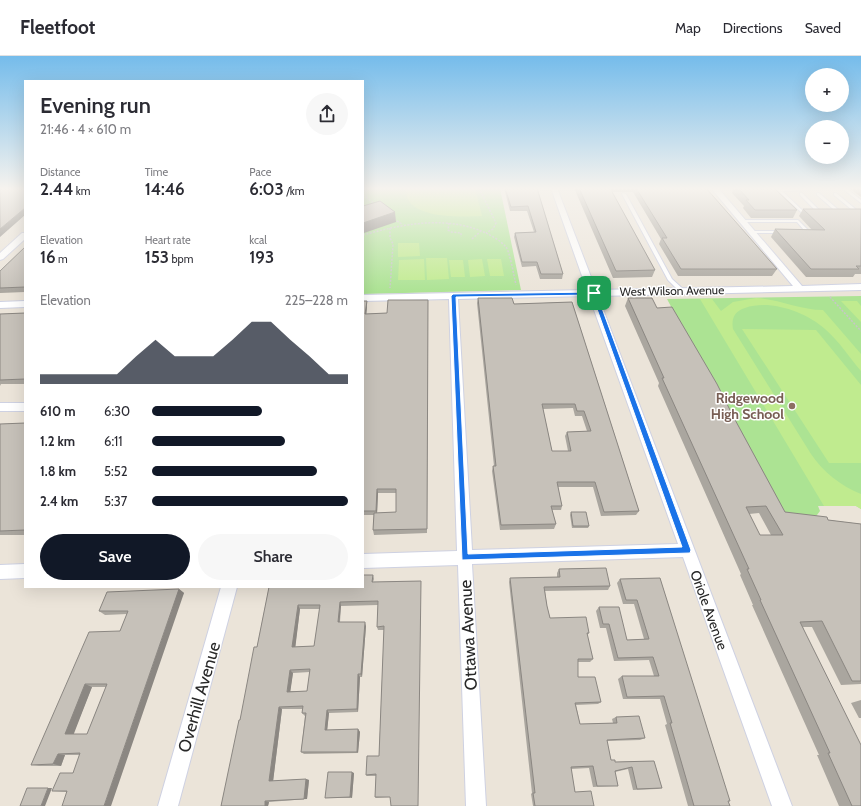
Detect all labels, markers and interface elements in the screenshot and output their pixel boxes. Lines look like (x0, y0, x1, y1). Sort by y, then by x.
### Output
text: Fleetfoot (20, 16, 95, 39)
text: Map (675, 19, 701, 37)
text: Directions (723, 19, 783, 37)
text: Saved (805, 19, 841, 37)
map controls (805, 68, 849, 164)
button: + (805, 68, 849, 112)
text: Evening run (40, 92, 151, 119)
button: share (306, 93, 348, 135)
button: − (805, 120, 849, 164)
text: 21:46 · 4 × 610 m (40, 121, 131, 137)
text: Distance (40, 165, 81, 179)
text: Time (145, 165, 168, 179)
text: Pace (249, 165, 271, 179)
text: 2.44 (40, 179, 73, 199)
text: 14:46 (145, 179, 185, 199)
text: 6:03 (249, 179, 284, 199)
text: km (73, 184, 90, 198)
text: /km (284, 184, 304, 198)
text: Elevation (40, 233, 83, 247)
text: Heart rate (145, 233, 191, 247)
text: kcal (249, 233, 267, 247)
text: 16 (40, 247, 56, 267)
text: 153 (145, 247, 169, 267)
text: 193 (249, 247, 274, 267)
text: m (56, 252, 68, 266)
text: bpm (169, 252, 193, 266)
pin (577, 276, 611, 310)
icon: arrive (583, 282, 605, 304)
street label: West Wilson Avenue (620, 282, 724, 299)
text: Elevation (40, 292, 91, 308)
text: 225–228 m (285, 292, 348, 308)
place label: Ridgewood High School (711, 389, 784, 423)
marker: Ridgewood High School (787, 401, 797, 411)
text: 610 m (40, 403, 76, 419)
text: 6:30 (104, 403, 130, 419)
text: 1.2 km (40, 433, 75, 449)
text: 6:11 (104, 433, 123, 449)
text: 1.8 km (40, 463, 76, 479)
text: 5:52 (104, 463, 128, 479)
text: 2.4 km (40, 493, 78, 509)
text: 5:37 (104, 493, 127, 509)
button: Save (40, 534, 190, 580)
button: Share (198, 534, 348, 580)
street label: Oriole Avenue (686, 568, 732, 652)
street label: Ottawa Avenue (455, 579, 481, 691)
street label: Overhill Avenue (174, 639, 224, 755)

